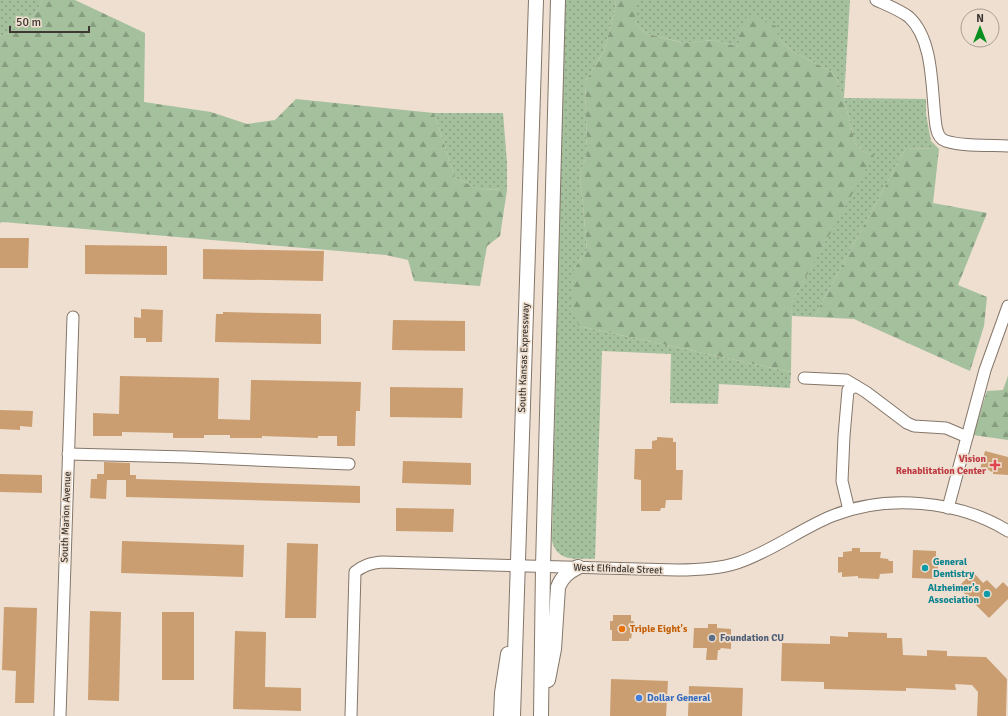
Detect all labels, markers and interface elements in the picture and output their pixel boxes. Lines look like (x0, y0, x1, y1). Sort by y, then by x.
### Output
scale bar (10, 8, 89, 34)
north arrow (960, 8, 1000, 48)
text: N (976, 12, 984, 25)
text: 50 m (16, 15, 41, 30)
street label: South Kansas Expressway (516, 303, 532, 413)
place label: Vision Rehablitation Center (896, 453, 987, 477)
marker: Vision Rehablitation Center (989, 459, 1001, 471)
street label: South Marion Avenue (58, 471, 74, 563)
place label: General Dentistry (933, 556, 974, 580)
street label: West Elfindale Street (573, 561, 663, 577)
marker: General Dentistry (920, 563, 930, 573)
place label: Alzheimer's Association (928, 582, 980, 606)
marker: Alzheimer's Association (982, 589, 992, 599)
place label: Triple Eight's (630, 623, 688, 635)
marker: Triple Eight's (617, 624, 627, 634)
place label: Foundation CU (720, 632, 784, 644)
marker: Foundation CU (707, 633, 717, 643)
place label: Dollar General (647, 692, 710, 704)
marker: Dollar General (634, 693, 644, 703)

